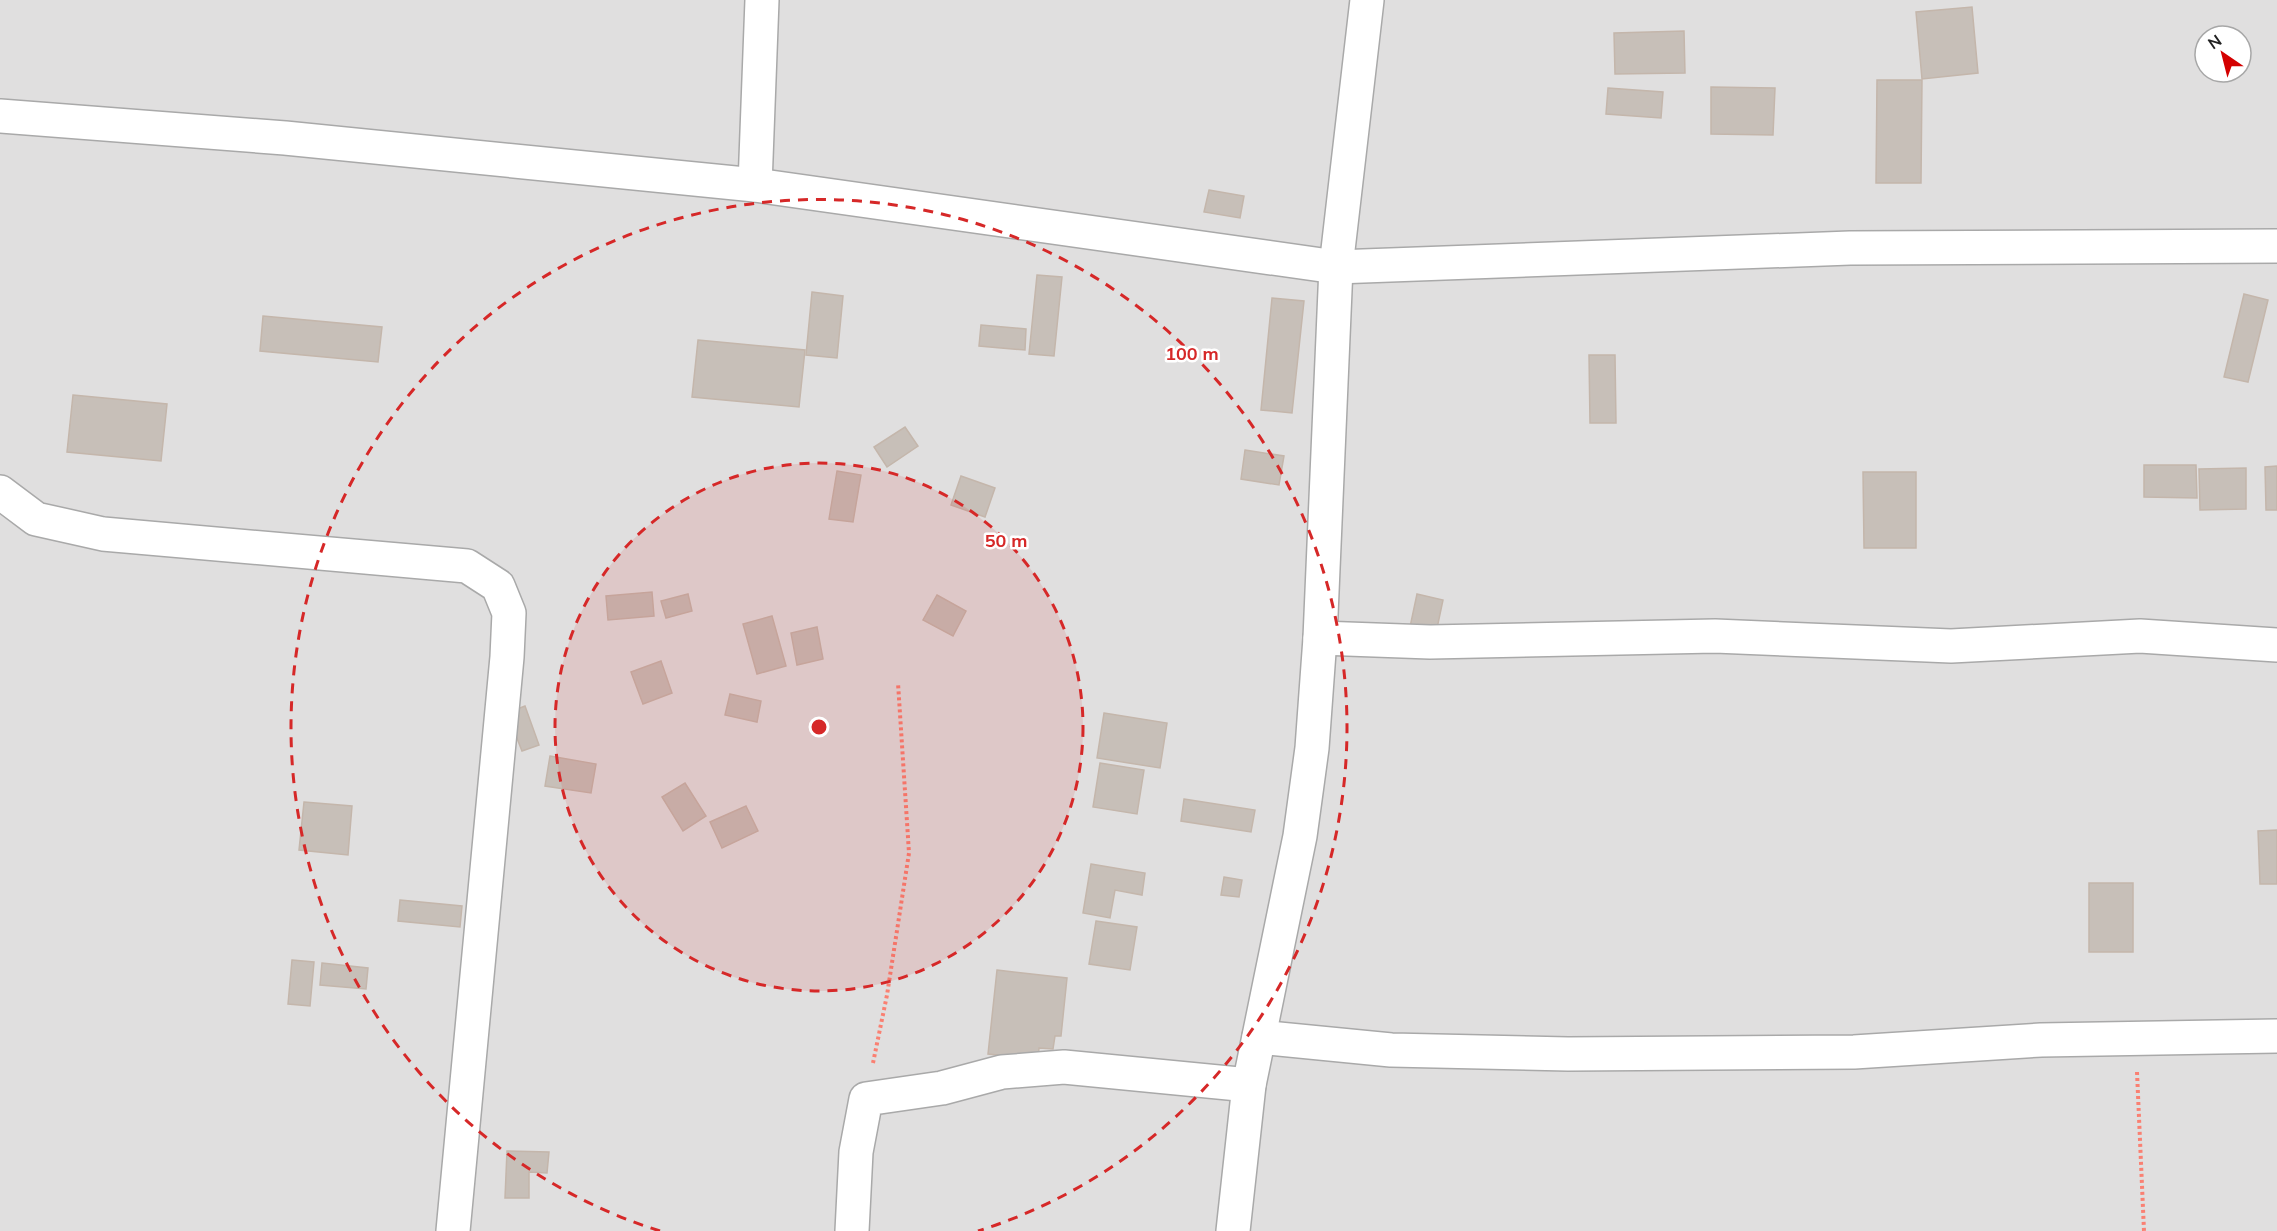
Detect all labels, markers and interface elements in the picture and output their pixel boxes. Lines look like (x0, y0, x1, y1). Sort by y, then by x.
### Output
north arrow (2193, 24, 2253, 84)
text: N (2204, 30, 2225, 53)
text: 100 m (1165, 342, 1219, 365)
text: 50 m (985, 529, 1027, 552)
centre of rings (809, 717, 829, 737)

